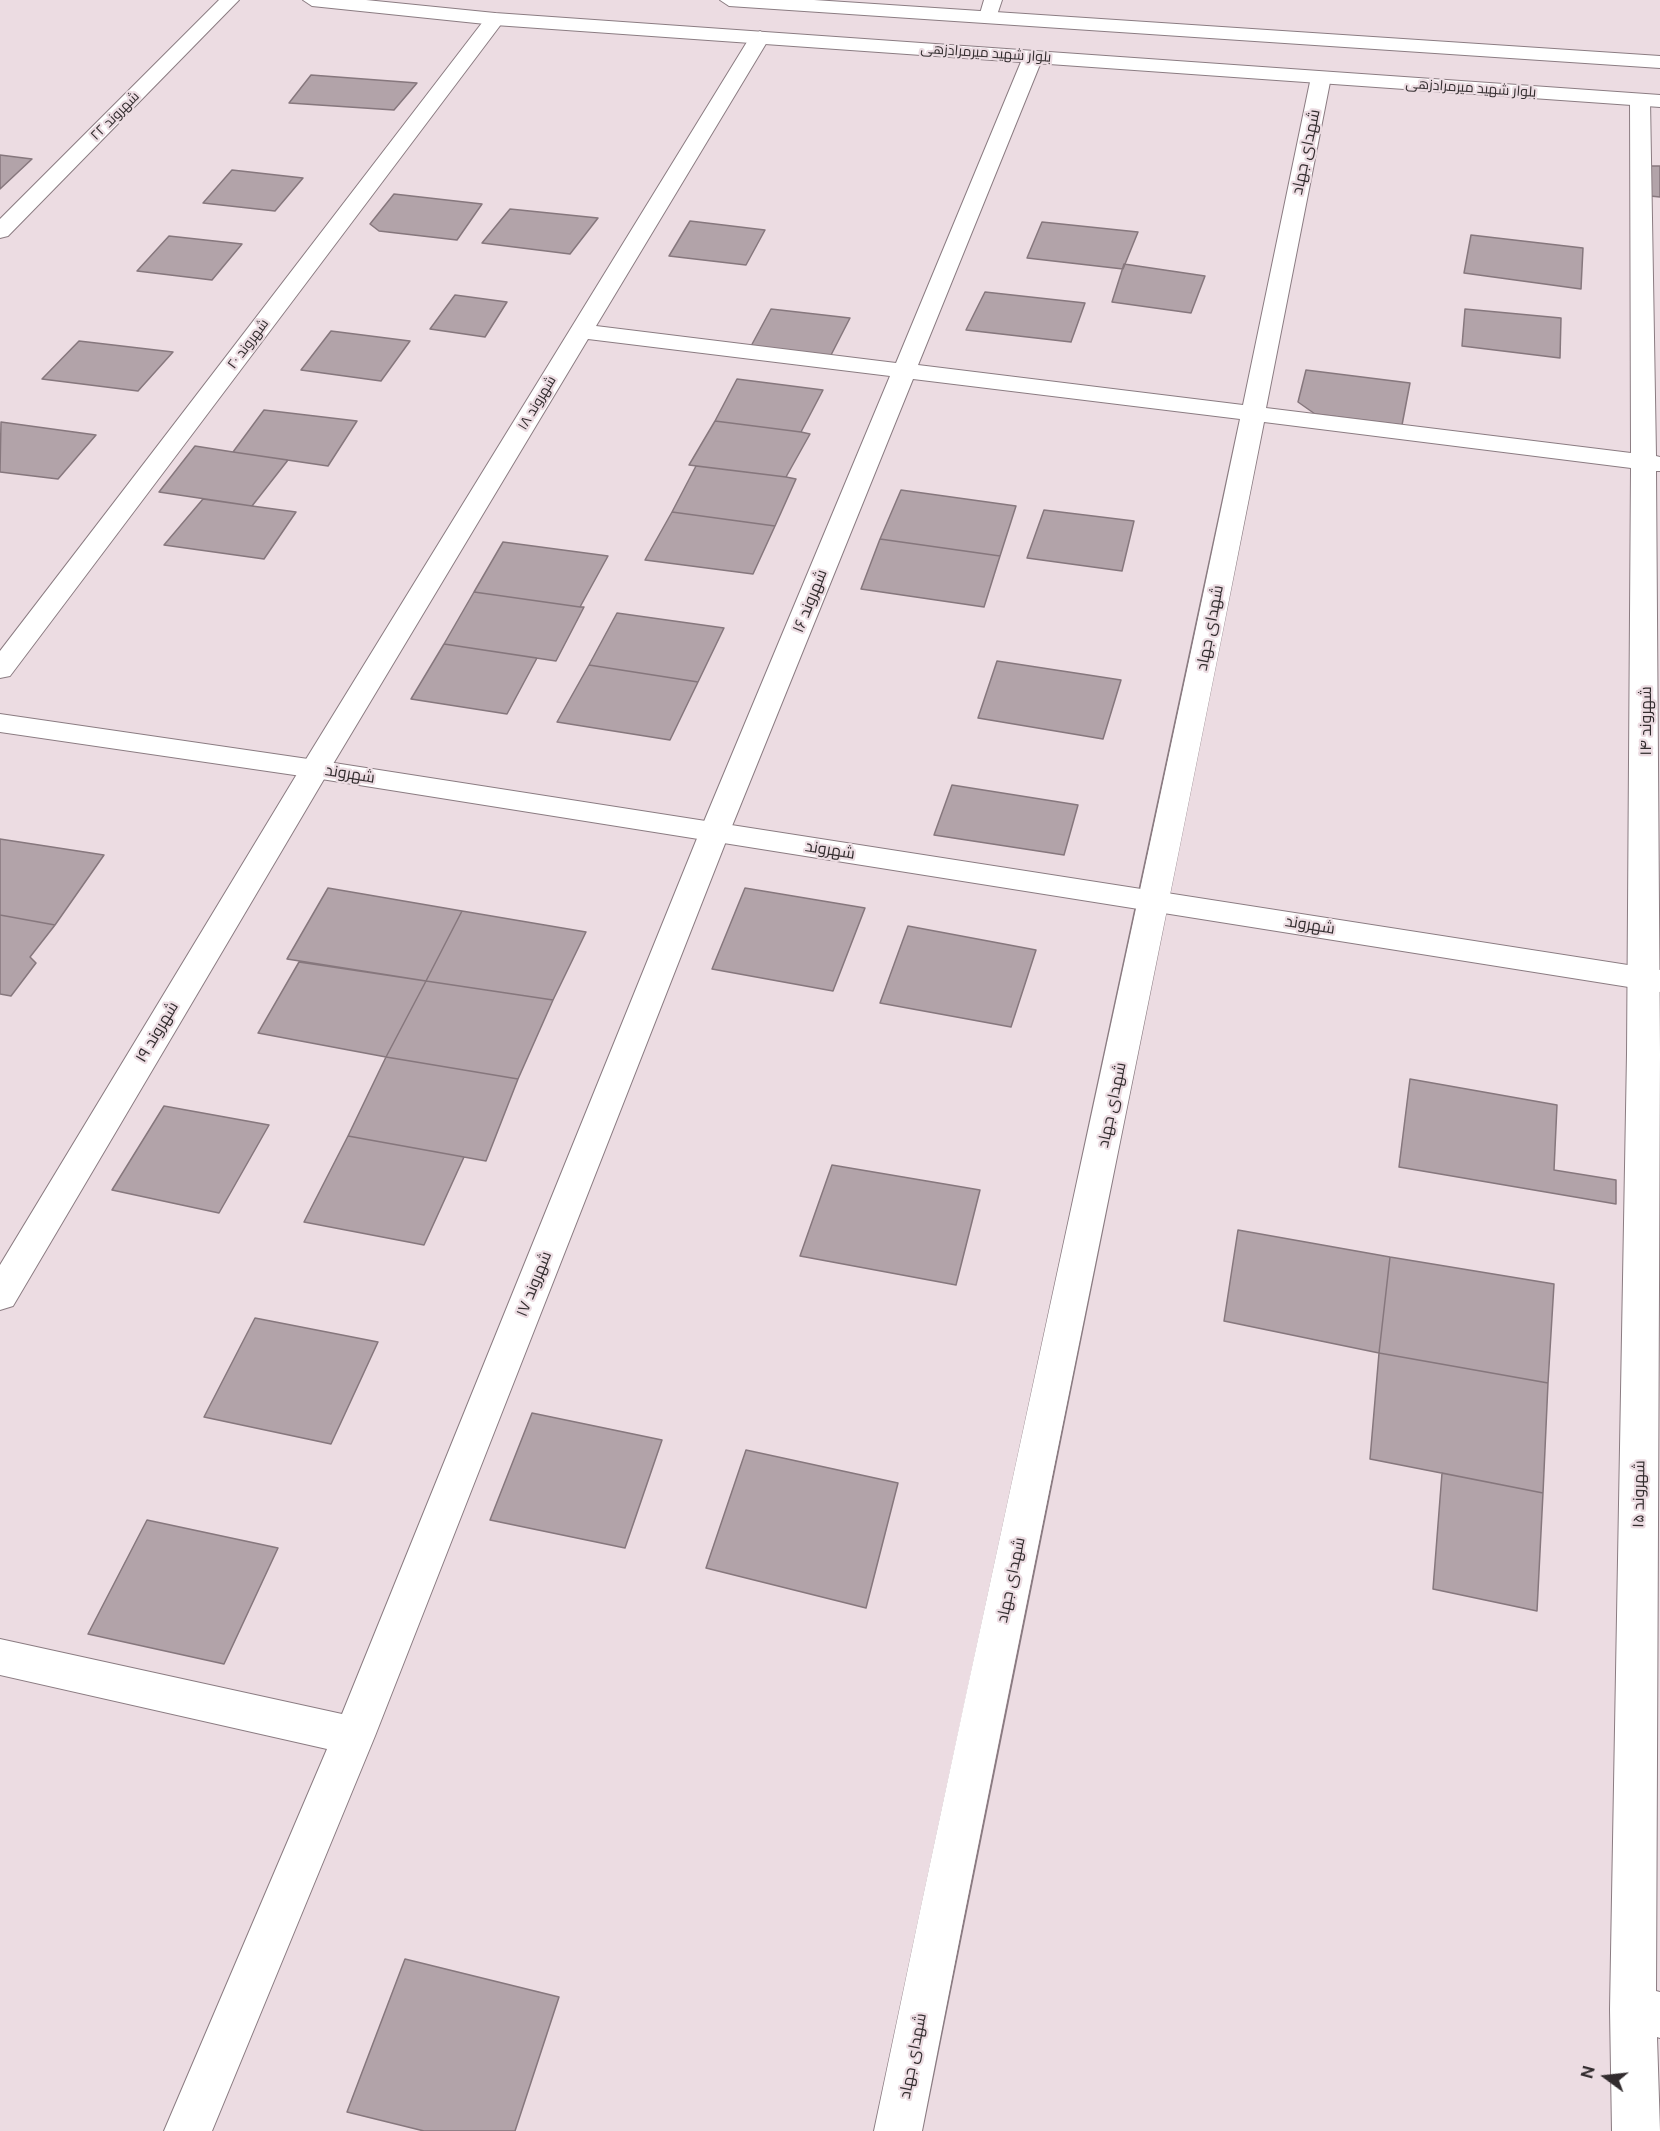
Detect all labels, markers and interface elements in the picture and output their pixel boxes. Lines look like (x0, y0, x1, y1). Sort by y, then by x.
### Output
street label: بلوار شهید میرمرادزهی (920, 40, 1052, 66)
street label: بلوار شهید میرمرادزهی (1405, 75, 1537, 101)
street label: شهروند ۲۲ (87, 88, 143, 144)
street label: شهدای جهاد (1288, 108, 1324, 196)
street label: شهروند ۲۰ (224, 316, 272, 372)
street label: شهروند ۱۸ (514, 373, 560, 433)
street label: شهروند ۱۶ (789, 567, 831, 635)
street label: شهدای جهاد (1192, 584, 1228, 672)
street label: شهروند ۱۴ (1636, 686, 1656, 756)
street label: شهروند (324, 761, 376, 787)
street label: شهروند (804, 837, 856, 863)
street label: شهروند (1284, 912, 1336, 938)
street label: شهروند ۱۹ (131, 998, 183, 1066)
street label: شهدای جهاد (1094, 1061, 1130, 1149)
street label: شهروند ۱۷ (512, 1248, 556, 1320)
street label: شهروند ۱۵ (1629, 1460, 1649, 1528)
street label: شهدای جهاد (993, 1536, 1029, 1624)
street label: شهدای جهاد (895, 2012, 931, 2100)
north arrow (1576, 2047, 1636, 2107)
text: N (1577, 2064, 1599, 2081)

